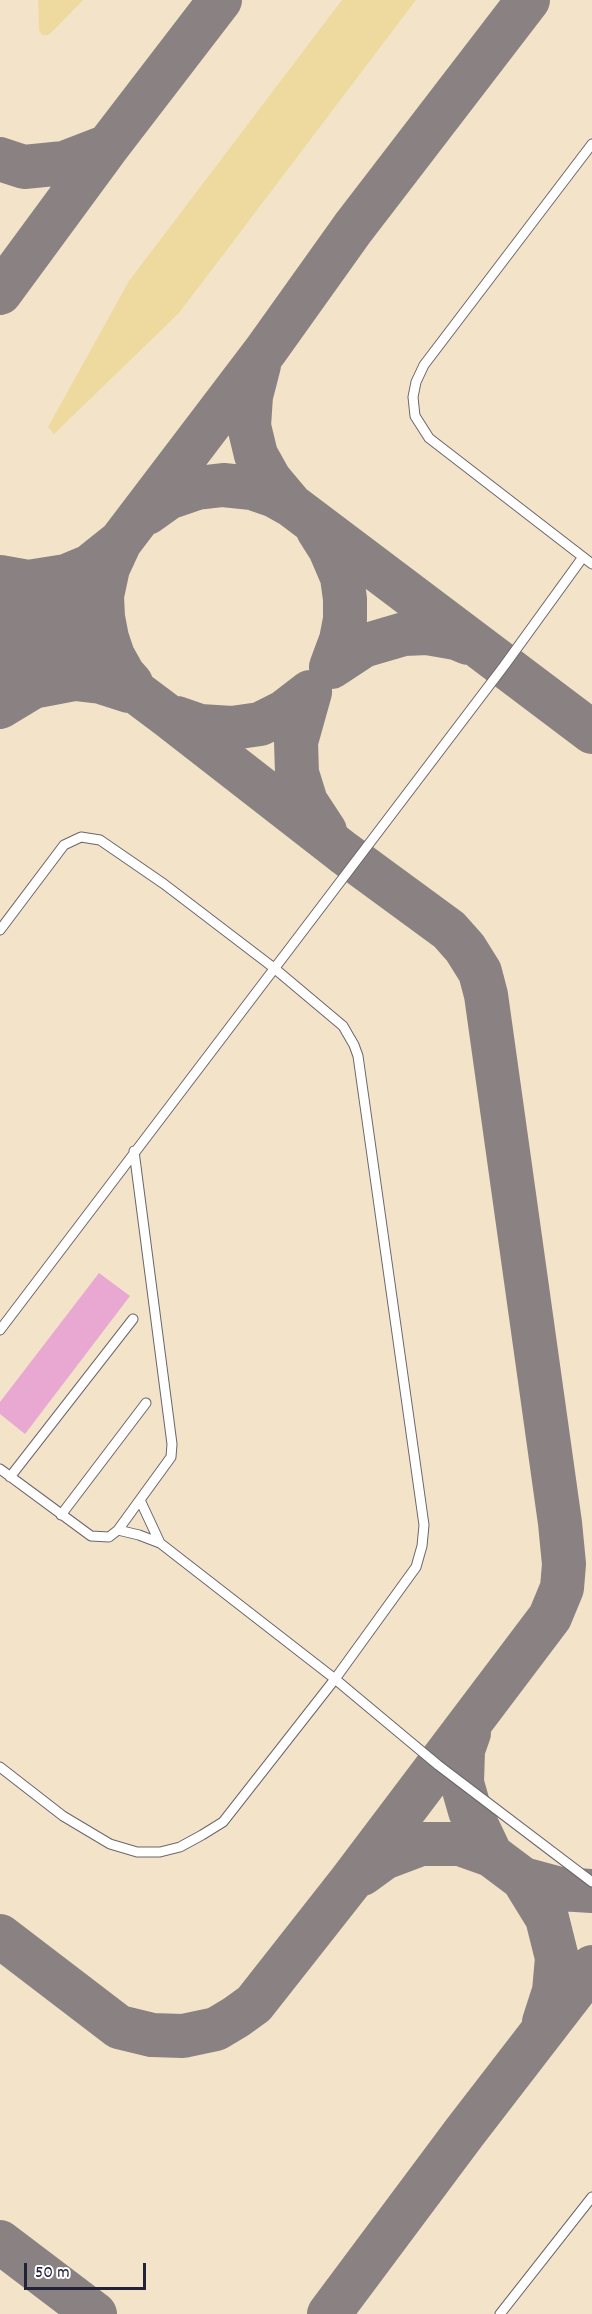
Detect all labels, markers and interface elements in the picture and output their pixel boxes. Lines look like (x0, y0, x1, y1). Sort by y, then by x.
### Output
scale bar (27, 2251, 148, 2289)
text: 50 m (35, 2261, 70, 2286)

